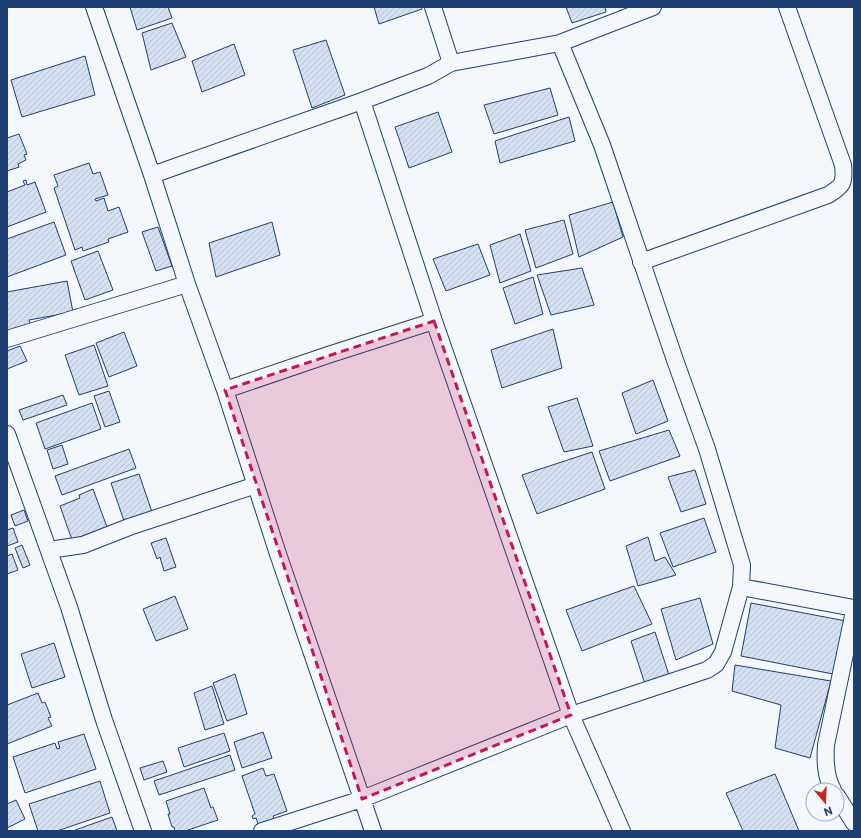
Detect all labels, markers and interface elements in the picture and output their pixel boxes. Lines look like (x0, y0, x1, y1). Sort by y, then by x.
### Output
north arrow (805, 782, 845, 822)
text: N (822, 804, 834, 819)

